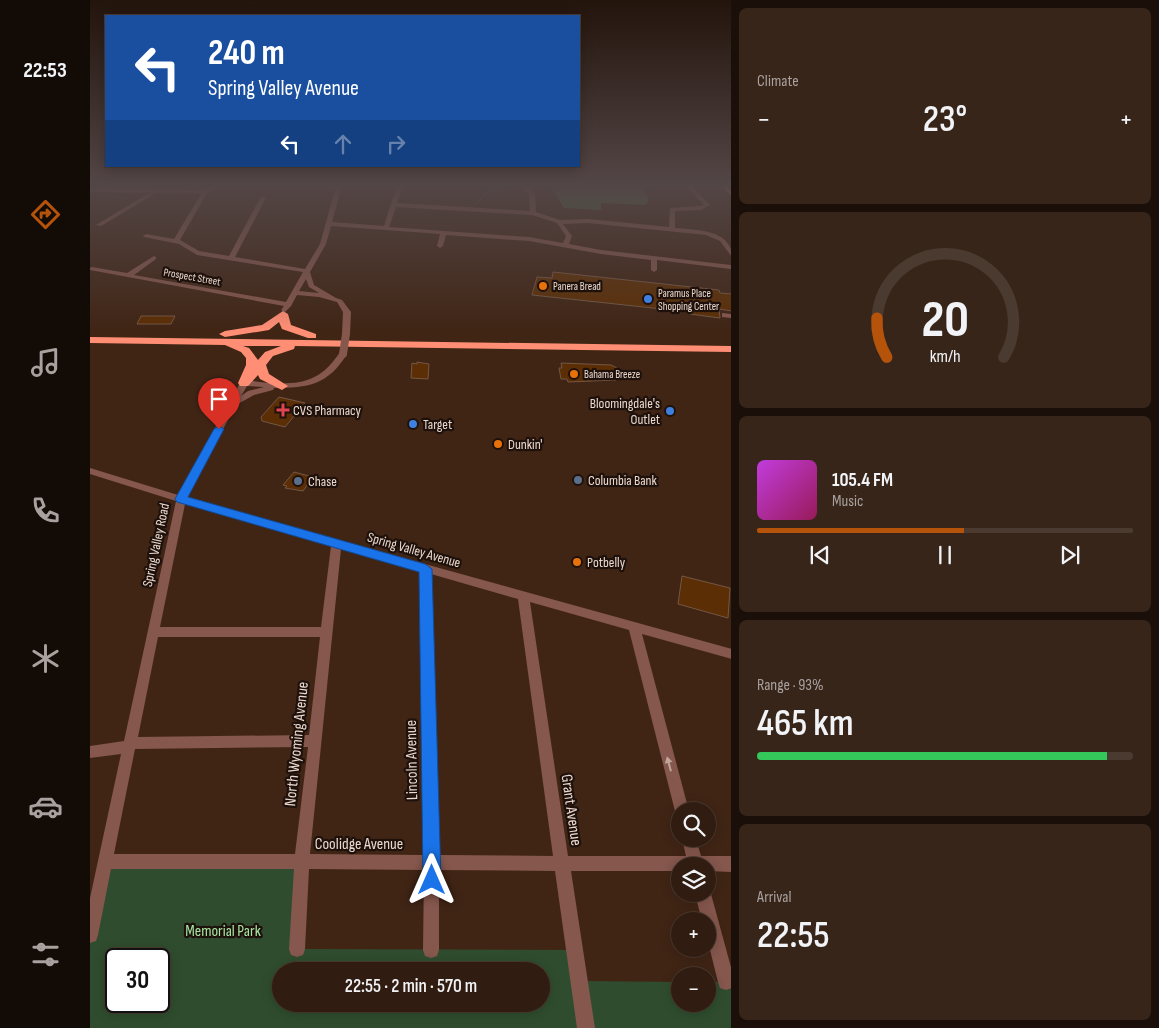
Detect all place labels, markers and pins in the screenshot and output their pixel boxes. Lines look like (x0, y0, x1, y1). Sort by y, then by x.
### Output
marker: Panera Bread (537, 280, 549, 292)
place label: Panera Bread (553, 280, 601, 293)
place label: Paramus Place Shopping Center (658, 287, 719, 313)
marker: Paramus Place Shopping Center (642, 293, 654, 305)
marker: Bahama Breeze (568, 368, 580, 380)
place label: Bahama Breeze (584, 368, 640, 381)
pin (198, 378, 240, 429)
place label: Bloomingdale's Outlet (590, 395, 660, 428)
place label: CVS Pharmacy (293, 402, 362, 419)
marker: CVS Pharmacy (277, 404, 289, 416)
marker: Bloomingdale's Outlet (664, 405, 676, 417)
place label: Target (423, 416, 452, 433)
marker: Target (407, 418, 419, 430)
place label: Dunkin' (508, 436, 542, 453)
marker: Dunkin' (492, 438, 504, 450)
place label: Columbia Bank (588, 472, 658, 489)
place label: Chase (308, 473, 337, 490)
marker: Columbia Bank (572, 474, 584, 486)
marker: Chase (292, 475, 304, 487)
place label: Potbelly (587, 554, 626, 571)
marker: Potbelly (571, 556, 583, 568)

